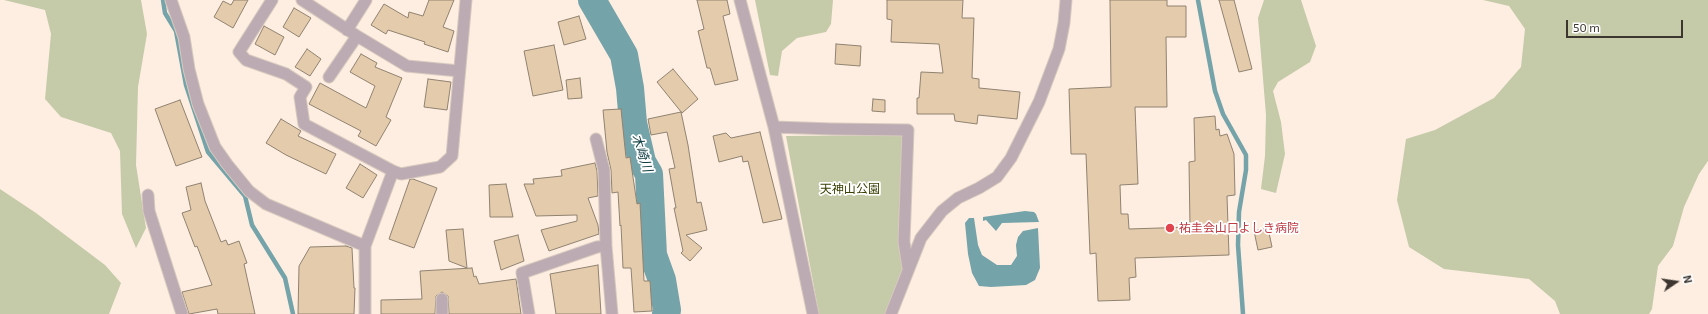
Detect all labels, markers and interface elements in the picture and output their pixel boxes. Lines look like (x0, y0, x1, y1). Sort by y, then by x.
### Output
scale bar (1568, 12, 1685, 38)
text: 50 m (1573, 20, 1600, 34)
water label: 木崎川 (629, 132, 655, 174)
park label: 天神山公園 (820, 182, 880, 196)
place label: 祐圭会山口よしき病院 (1179, 221, 1299, 235)
marker: 祐圭会山口よしき病院 (1164, 222, 1176, 234)
north arrow (1656, 262, 1696, 302)
text: N (1681, 274, 1695, 285)

